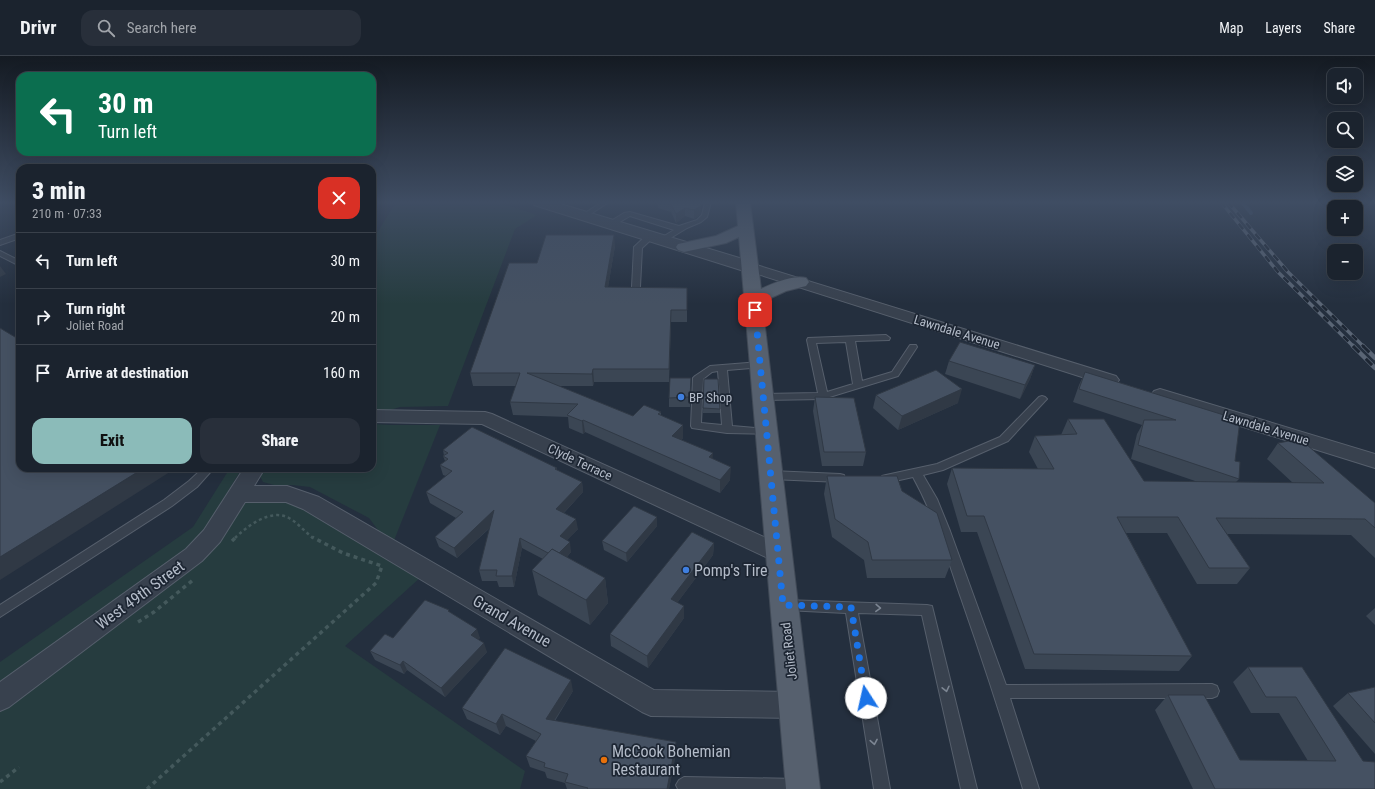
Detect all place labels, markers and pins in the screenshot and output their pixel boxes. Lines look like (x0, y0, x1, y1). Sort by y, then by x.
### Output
pin (738, 293, 772, 327)
place label: BP Shop (689, 390, 732, 405)
marker: BP Shop (676, 392, 686, 402)
place label: Pomp's Tire (694, 561, 768, 580)
marker: Pomp's Tire (681, 565, 691, 575)
place label: McCook Bohemian Restaurant (612, 742, 731, 779)
marker: McCook Bohemian Restaurant (599, 755, 609, 765)

